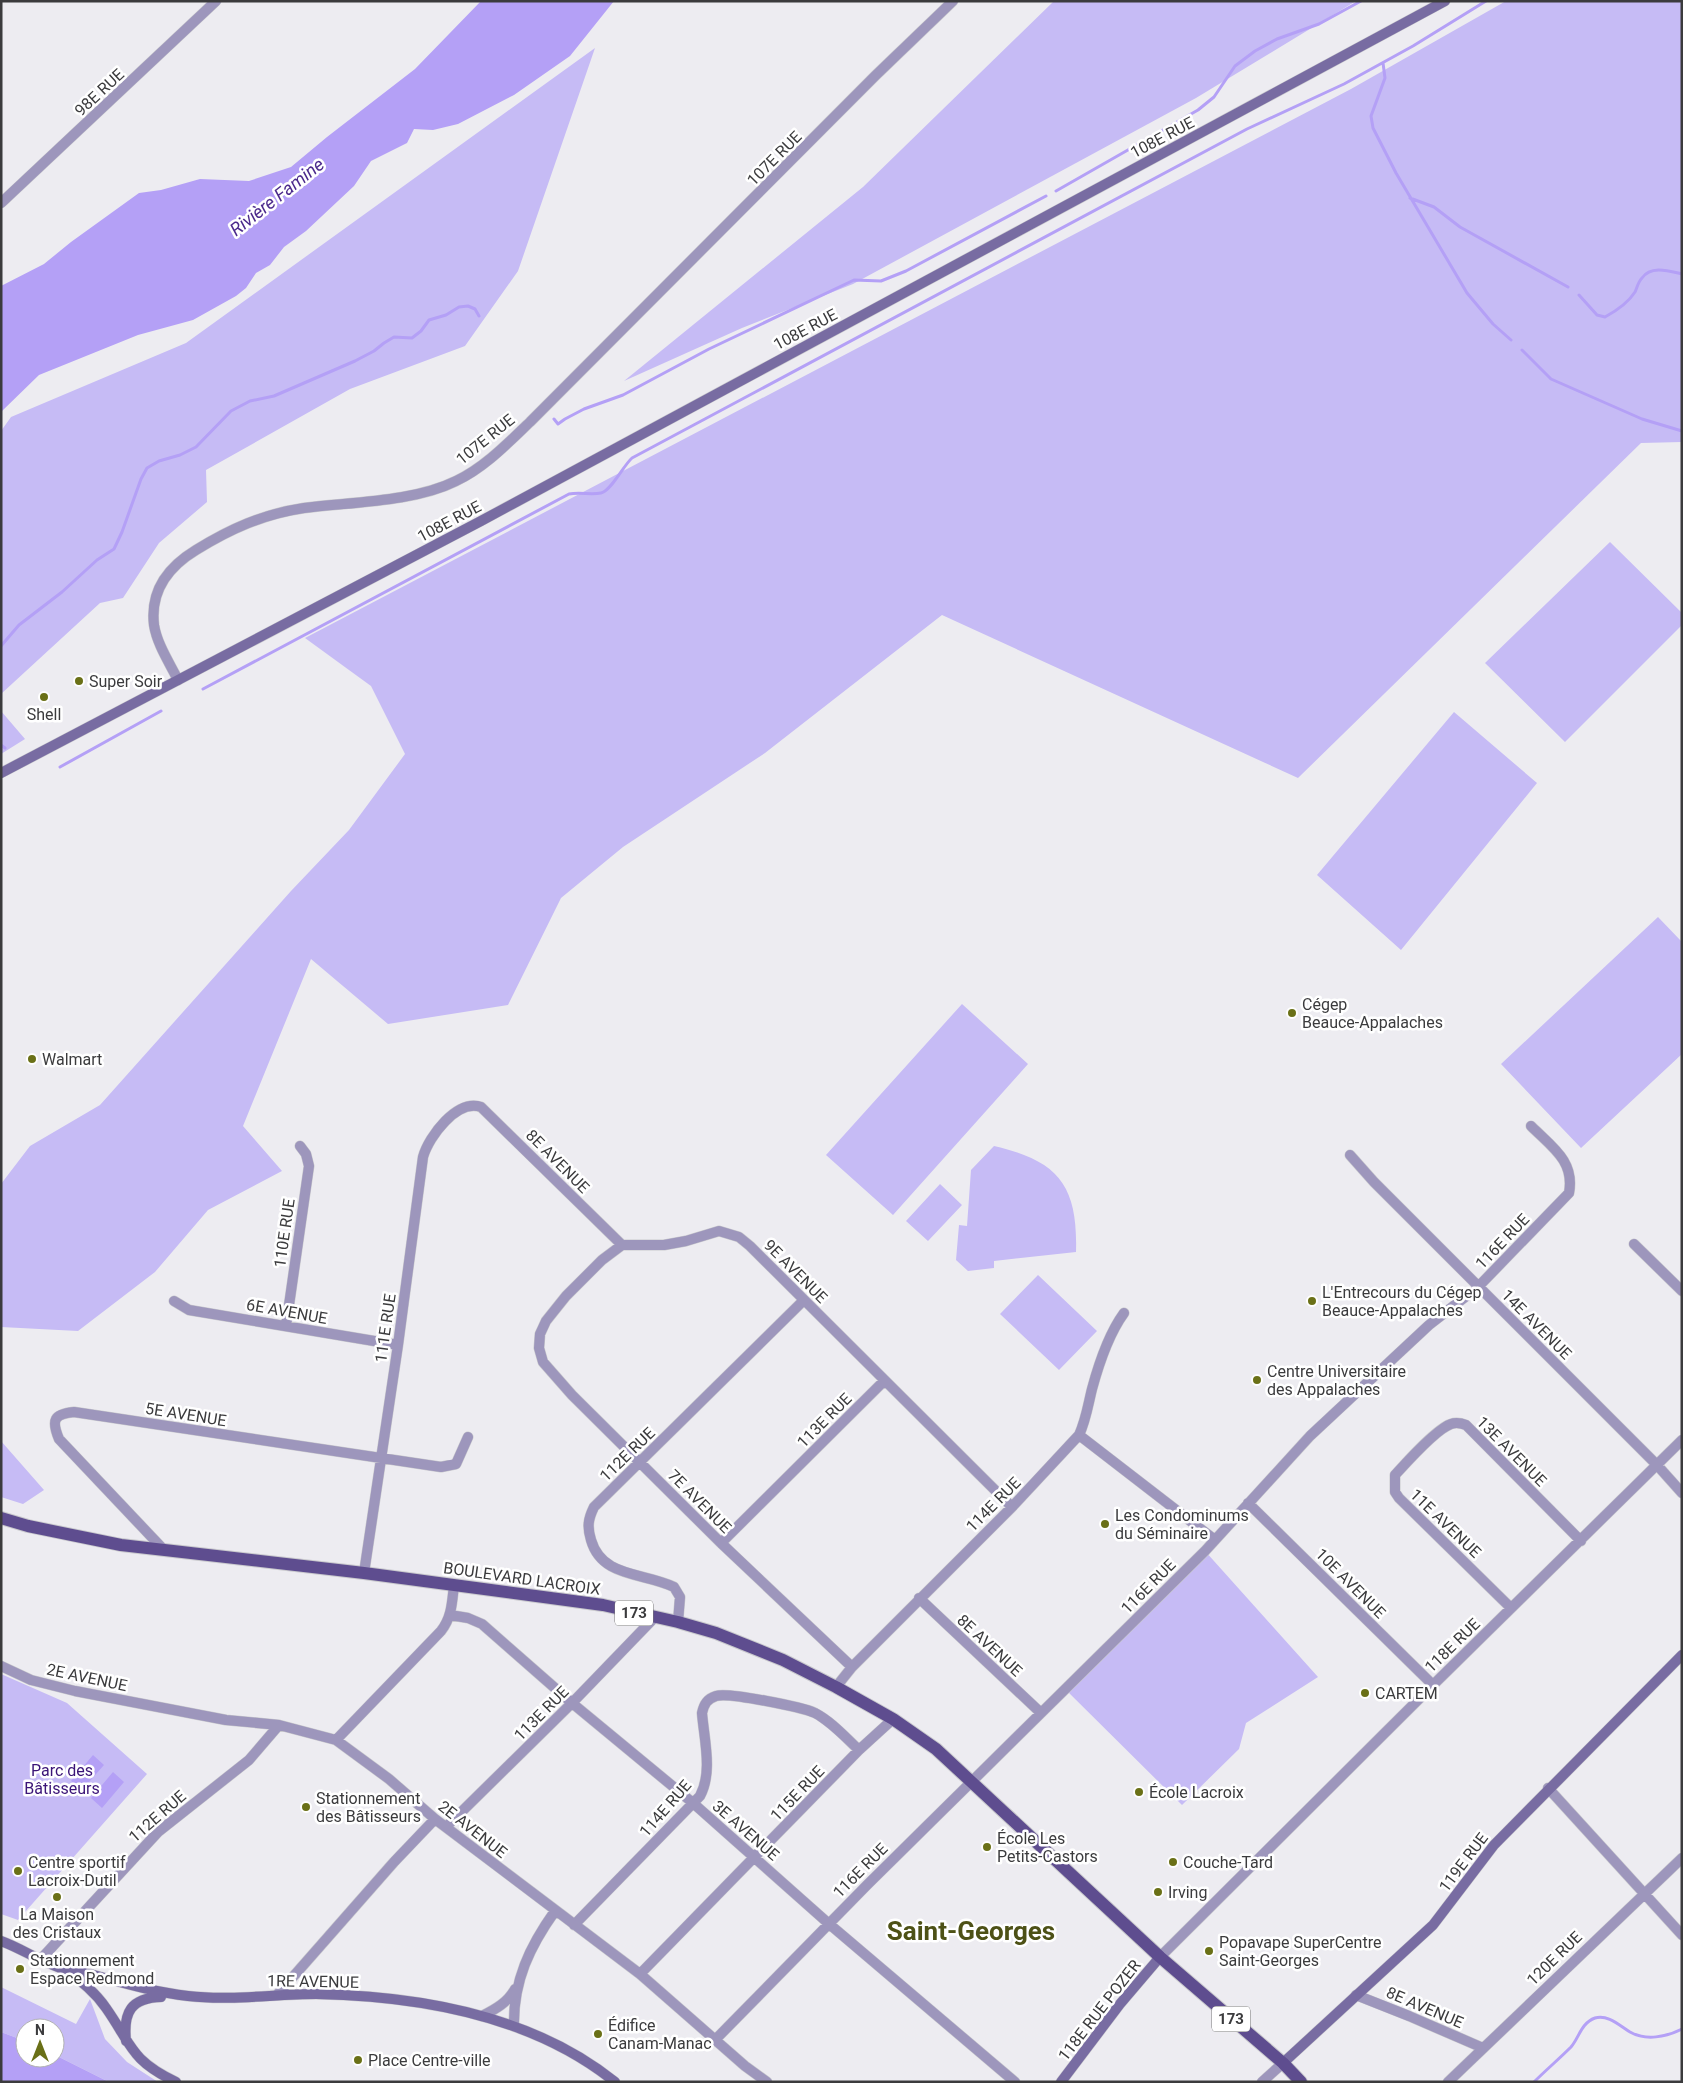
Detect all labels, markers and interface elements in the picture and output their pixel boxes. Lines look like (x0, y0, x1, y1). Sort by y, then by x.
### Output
street label: 98E RUE (71, 65, 128, 120)
street label: 108E RUE (1127, 113, 1197, 162)
street label: 107E RUE (743, 127, 806, 190)
water label: Rivière Famine (225, 153, 328, 240)
street label: 108E RUE (770, 305, 840, 354)
street label: 107E RUE (452, 410, 518, 469)
street label: 108E RUE (414, 497, 484, 546)
place label: Super Soir (89, 672, 163, 691)
marker: Super Soir (73, 675, 85, 687)
marker: Shell (38, 691, 50, 703)
place label: Shell (27, 705, 61, 724)
place label: Cégep Beauce-Appalaches (1302, 995, 1443, 1032)
marker: Cégep Beauce-Appalaches (1286, 1007, 1298, 1019)
place label: Walmart (42, 1050, 102, 1069)
marker: Walmart (26, 1053, 38, 1065)
street label: 8E AVENUE (522, 1126, 593, 1197)
street label: 110E RUE (270, 1197, 299, 1269)
street label: 116E RUE (1471, 1210, 1533, 1273)
street label: 9E AVENUE (760, 1236, 831, 1307)
place label: L'Entrecours du Cégep Beauce-Appalaches (1322, 1283, 1481, 1320)
street label: 14E AVENUE (1498, 1285, 1576, 1363)
street label: 111E RUE (371, 1292, 400, 1364)
street label: 6E AVENUE (245, 1295, 329, 1328)
marker: L'Entrecours du Cégep Beauce-Appalaches (1306, 1295, 1318, 1307)
place label: Centre Universitaire des Appalaches (1267, 1362, 1406, 1399)
marker: Centre Universitaire des Appalaches (1251, 1374, 1263, 1386)
street label: 113E RUE (793, 1389, 856, 1452)
street label: 5E AVENUE (144, 1399, 228, 1430)
street label: 13E AVENUE (1473, 1412, 1551, 1490)
street label: 112E RUE (596, 1423, 659, 1485)
street label: 7E AVENUE (664, 1466, 735, 1537)
street label: 114E RUE (962, 1473, 1025, 1536)
street label: 11E AVENUE (1406, 1485, 1485, 1562)
place label: Les Condominums du Séminaire (1115, 1506, 1249, 1543)
marker: Les Condominums du Séminaire (1099, 1518, 1111, 1530)
street label: 10E AVENUE (1312, 1544, 1390, 1622)
street label: 116E RUE (1117, 1555, 1180, 1618)
street label: BOULEVARD LACROIX (442, 1558, 602, 1599)
road number: 173 (615, 1600, 653, 1626)
street label: 8E AVENUE (953, 1610, 1026, 1680)
street label: 118E RUE (1421, 1614, 1484, 1676)
street label: 2E AVENUE (45, 1660, 129, 1695)
street label: 113E RUE (510, 1682, 573, 1745)
place label: CARTEM (1375, 1684, 1438, 1703)
marker: CARTEM (1359, 1687, 1371, 1699)
park label: Parc des Bâtisseurs (24, 1761, 100, 1798)
street label: 115E RUE (766, 1762, 828, 1825)
street label: 114E RUE (635, 1776, 695, 1841)
place label: École Lacroix (1149, 1783, 1244, 1802)
street label: 112E RUE (125, 1786, 190, 1846)
marker: École Lacroix (1133, 1786, 1145, 1798)
place label: Stationnement des Bâtisseurs (316, 1789, 421, 1826)
street label: 3E AVENUE (709, 1796, 783, 1864)
street label: 2E AVENUE (435, 1797, 511, 1862)
marker: Stationnement des Bâtisseurs (300, 1801, 312, 1813)
place label: École Les Petits-Castors (997, 1829, 1098, 1866)
street label: 119E RUE (1435, 1829, 1492, 1896)
street label: 116E RUE (829, 1839, 892, 1902)
marker: École Les Petits-Castors (981, 1841, 993, 1853)
place label: Centre sportif Lacroix-Dutil (28, 1853, 126, 1890)
place label: Couche-Tard (1183, 1853, 1273, 1872)
marker: Couche-Tard (1167, 1856, 1179, 1868)
marker: Centre sportif Lacroix-Dutil (12, 1865, 24, 1877)
place label: Irving (1168, 1883, 1207, 1902)
marker: Irving (1152, 1886, 1164, 1898)
marker: La Maison des Cristaux (51, 1891, 63, 1903)
place label: La Maison des Cristaux (13, 1905, 101, 1942)
district label: Saint-Georges (887, 1916, 1055, 1946)
street label: 120E RUE (1523, 1927, 1586, 1989)
place label: Popavape SuperCentre Saint-Georges (1219, 1933, 1381, 1970)
marker: Popavape SuperCentre Saint-Georges (1203, 1945, 1215, 1957)
place label: Stationnement Espace Redmond (30, 1951, 154, 1988)
street label: 118E RUE POZER (1054, 1956, 1145, 2065)
marker: Stationnement Espace Redmond (14, 1963, 26, 1975)
street label: 1RE AVENUE (267, 1971, 359, 1992)
street label: 8E AVENUE (1383, 1983, 1466, 2032)
road number: 173 (1212, 2006, 1250, 2032)
place label: Édifice Canam-Manac (608, 2016, 712, 2053)
north arrow (15, 2018, 65, 2068)
text: N (35, 2022, 45, 2038)
marker: Édifice Canam-Manac (592, 2028, 604, 2040)
place label: Place Centre-ville (368, 2051, 491, 2070)
marker: Place Centre-ville (352, 2054, 364, 2066)

